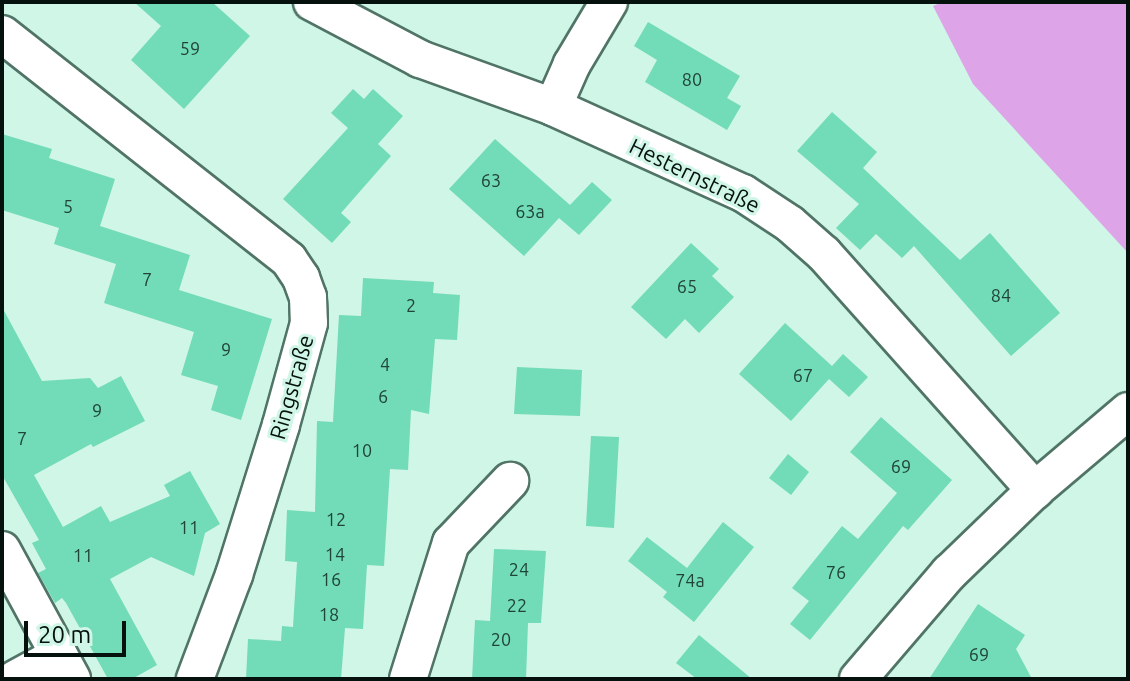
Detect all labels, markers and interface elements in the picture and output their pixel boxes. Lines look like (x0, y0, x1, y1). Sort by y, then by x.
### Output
house number: 59 (180, 37, 200, 59)
house number: 80 (682, 68, 702, 90)
street label: Hesternstraße (625, 132, 765, 218)
house number: 63 (481, 169, 501, 191)
house number: 5 (63, 195, 73, 217)
house number: 63a (515, 200, 545, 222)
house number: 7 (142, 268, 152, 290)
house number: 65 (677, 275, 697, 297)
house number: 84 (991, 284, 1011, 306)
house number: 2 (406, 294, 416, 316)
street label: Ringstraße (263, 332, 319, 442)
house number: 9 (221, 338, 231, 360)
house number: 4 (380, 353, 390, 375)
house number: 67 (793, 364, 813, 386)
house number: 6 (378, 385, 388, 407)
house number: 9 (92, 399, 102, 421)
house number: 7 (17, 427, 27, 449)
house number: 10 (352, 439, 372, 461)
house number: 69 (891, 455, 911, 477)
house number: 12 (326, 508, 346, 530)
house number: 11 (179, 516, 199, 538)
house number: 14 (325, 543, 345, 565)
house number: 11 (73, 544, 93, 566)
house number: 24 (509, 558, 529, 580)
house number: 76 (826, 561, 846, 583)
house number: 16 (321, 568, 341, 590)
house number: 74a (675, 569, 705, 591)
house number: 22 (507, 594, 527, 616)
house number: 18 (319, 603, 339, 625)
scale bar (28, 605, 130, 655)
text: 20 m (38, 621, 91, 648)
house number: 20 (491, 628, 511, 650)
house number: 69 (969, 643, 989, 665)

